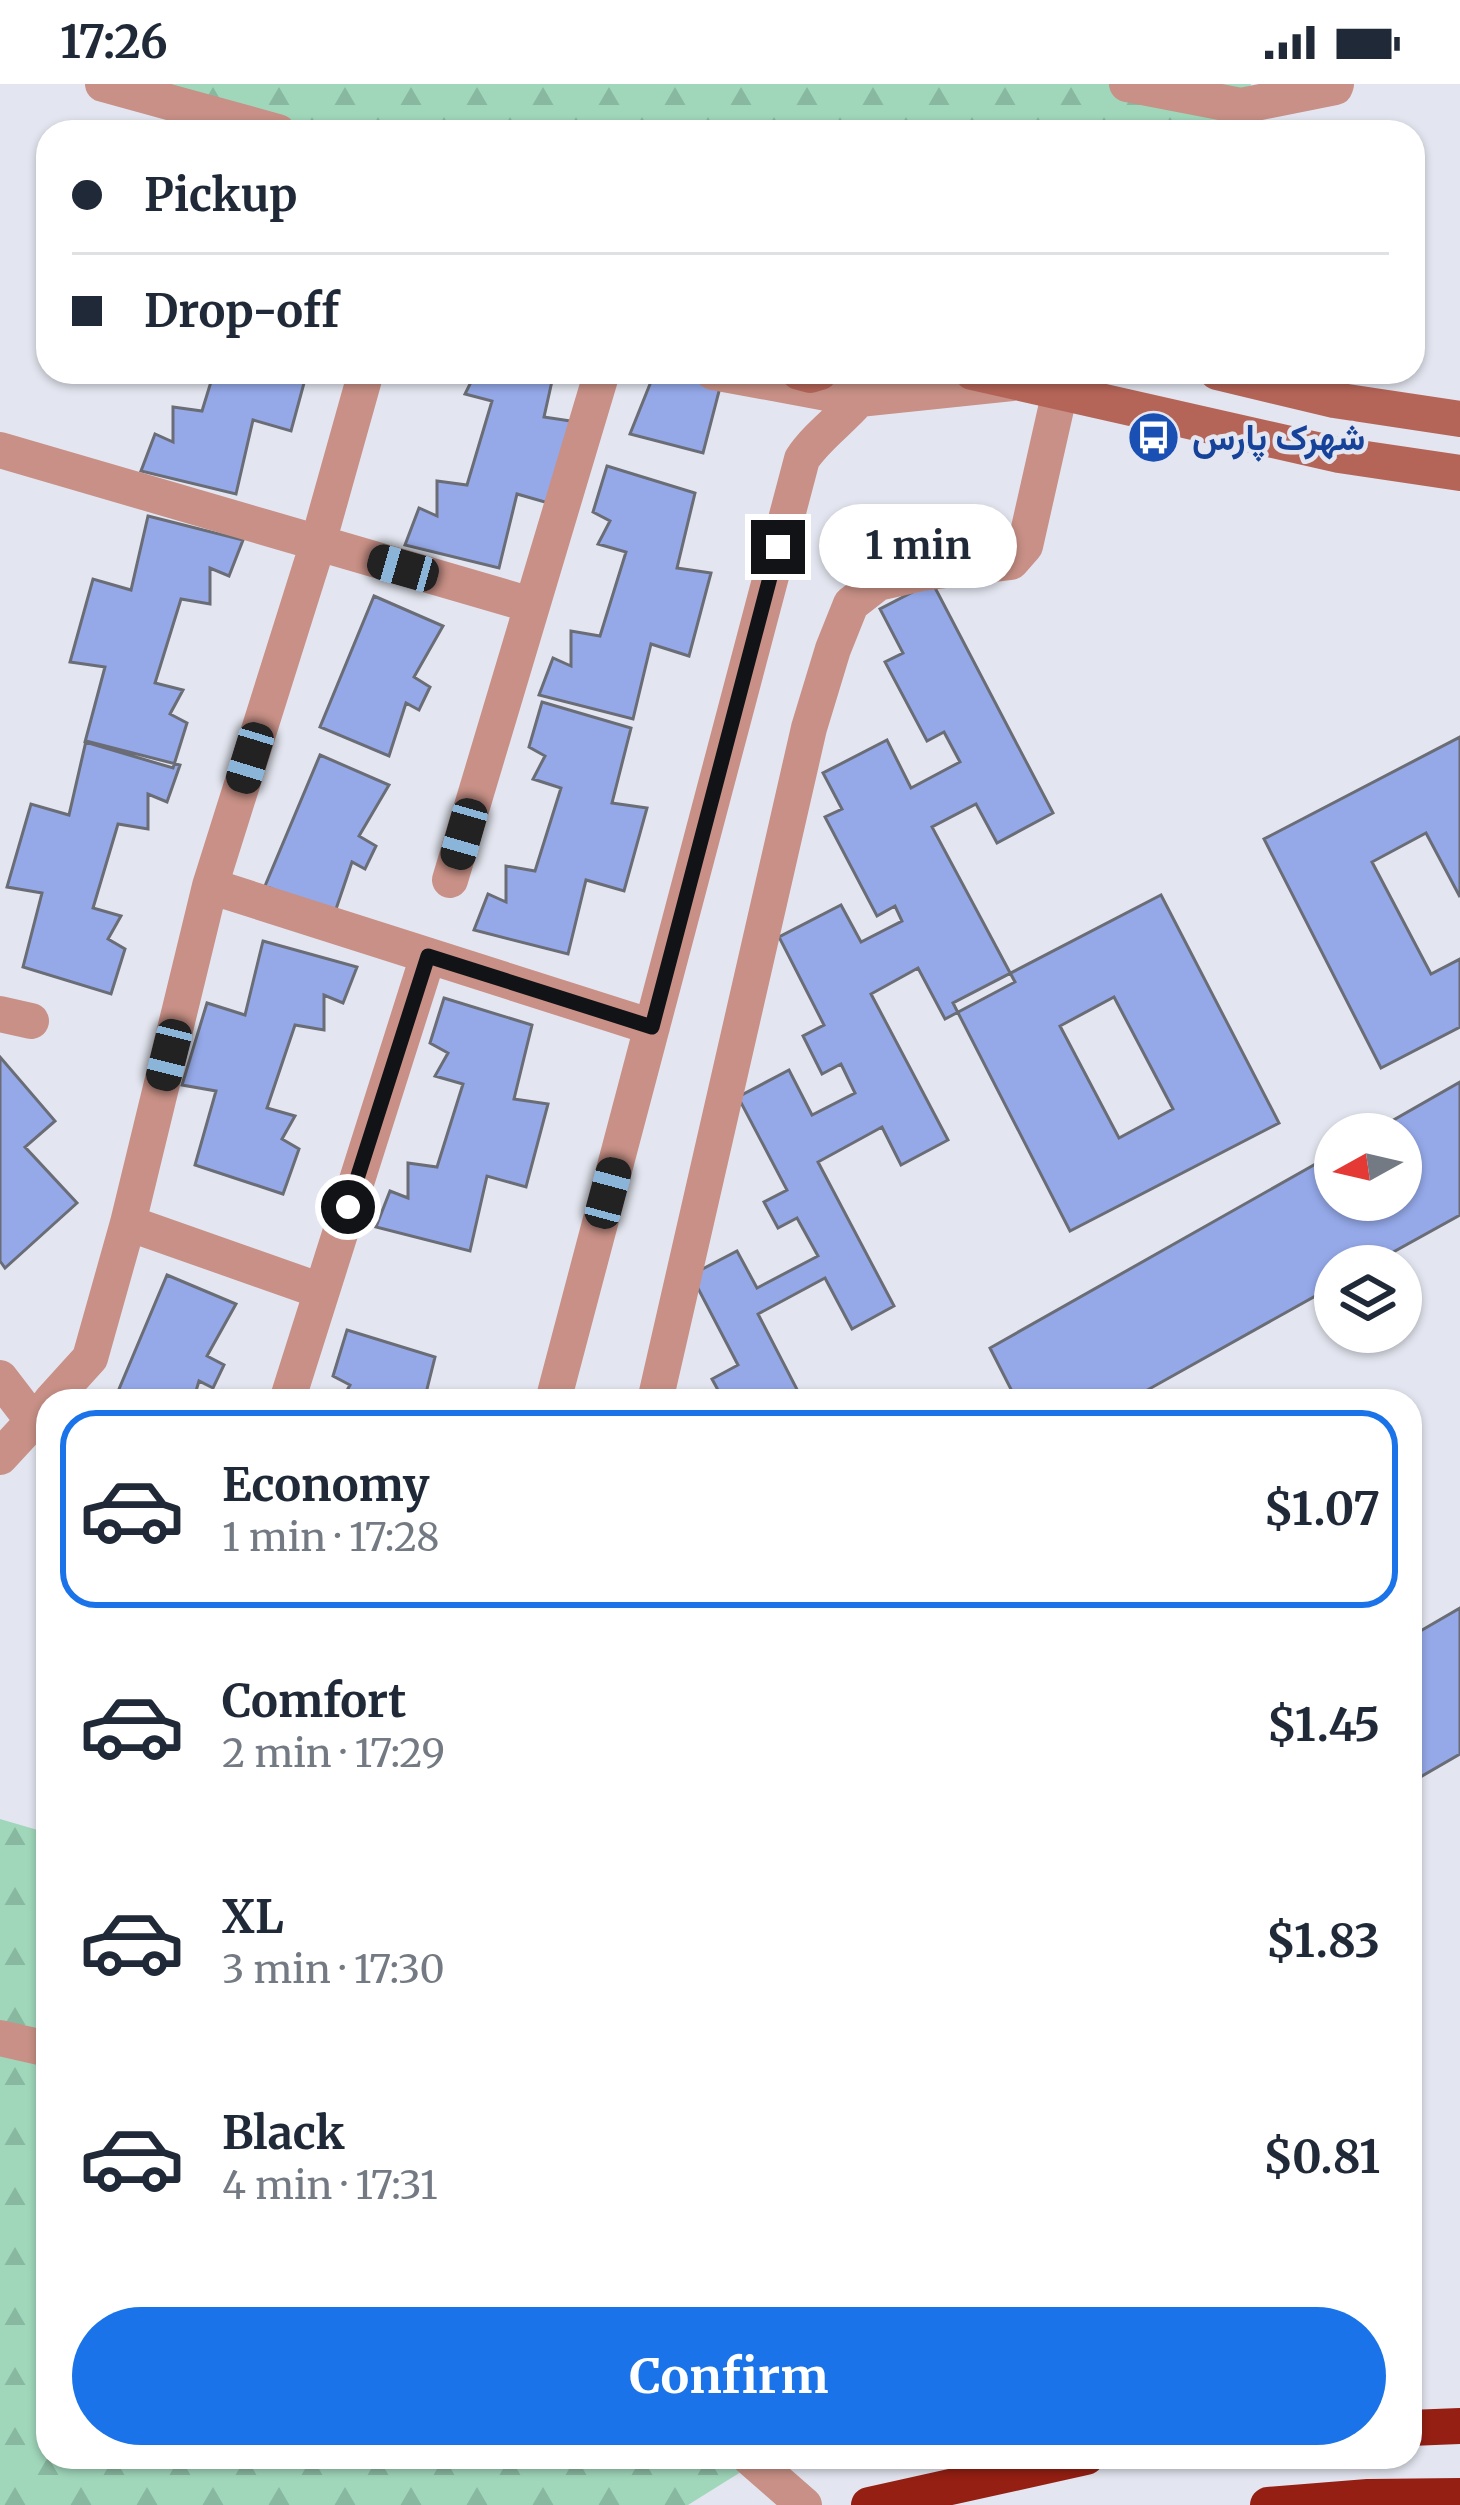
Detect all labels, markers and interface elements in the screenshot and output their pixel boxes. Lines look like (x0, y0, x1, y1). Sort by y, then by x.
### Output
text: 17:26 (60, 14, 168, 70)
text: Pickup (144, 167, 298, 223)
text: Drop-off (144, 283, 339, 339)
bus stop icon: شهرک پارس (1125, 409, 1181, 465)
place label: شهرک پارس (1192, 415, 1365, 462)
callout: 1 min (820, 505, 1018, 589)
route end (751, 520, 805, 574)
text: 1 min (865, 521, 971, 570)
car (363, 541, 443, 595)
car (222, 718, 278, 798)
car (437, 794, 491, 874)
car (143, 1016, 195, 1094)
north arrow (1314, 1113, 1422, 1221)
map controls (1314, 1113, 1422, 1353)
car (581, 1154, 635, 1232)
route start (321, 1180, 375, 1234)
button: layers (1314, 1245, 1422, 1353)
icon: car (78, 1455, 186, 1563)
text: Economy (222, 1457, 430, 1513)
text: $1.07 (1264, 1481, 1380, 1537)
text: 1 min · 17:28 (222, 1513, 440, 1562)
icon: car (78, 1671, 186, 1779)
text: Comfort (222, 1673, 406, 1729)
text: $1.45 (1267, 1697, 1380, 1753)
text: 2 min · 17:29 (222, 1729, 445, 1778)
icon: car (78, 1887, 186, 1995)
text: XL (222, 1889, 284, 1945)
text: $1.83 (1266, 1913, 1380, 1969)
text: 3 min · 17:30 (222, 1945, 445, 1994)
icon: car (78, 2103, 186, 2211)
text: Black (222, 2105, 345, 2161)
text: $0.81 (1263, 2129, 1380, 2185)
text: 4 min · 17:31 (222, 2161, 438, 2210)
button: Confirm (72, 2307, 1386, 2445)

